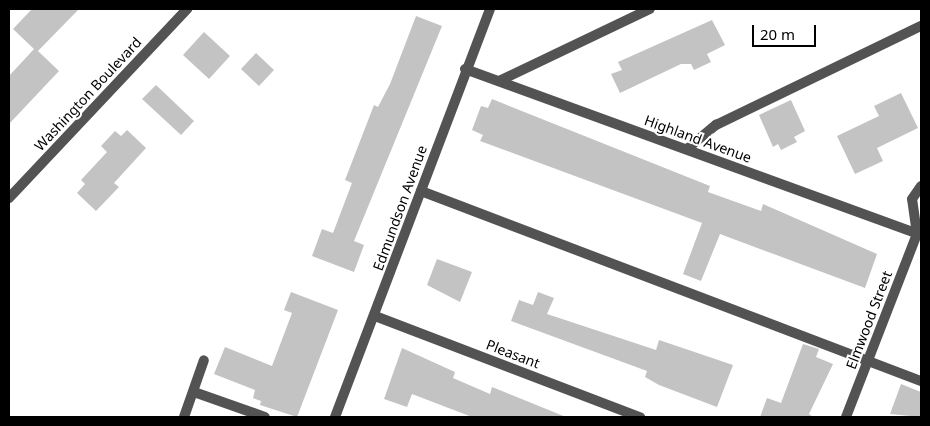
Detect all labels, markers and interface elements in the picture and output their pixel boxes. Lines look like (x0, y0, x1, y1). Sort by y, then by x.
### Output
scale bar (755, 15, 819, 47)
text: 20 m (760, 24, 795, 44)
street label: Washington Boulevard (31, 34, 145, 154)
street label: Highland Avenue (642, 112, 754, 166)
street label: Edmundson Avenue (370, 143, 430, 273)
street label: Elmwood Street (843, 269, 895, 371)
street label: Pleasant (484, 336, 542, 372)

